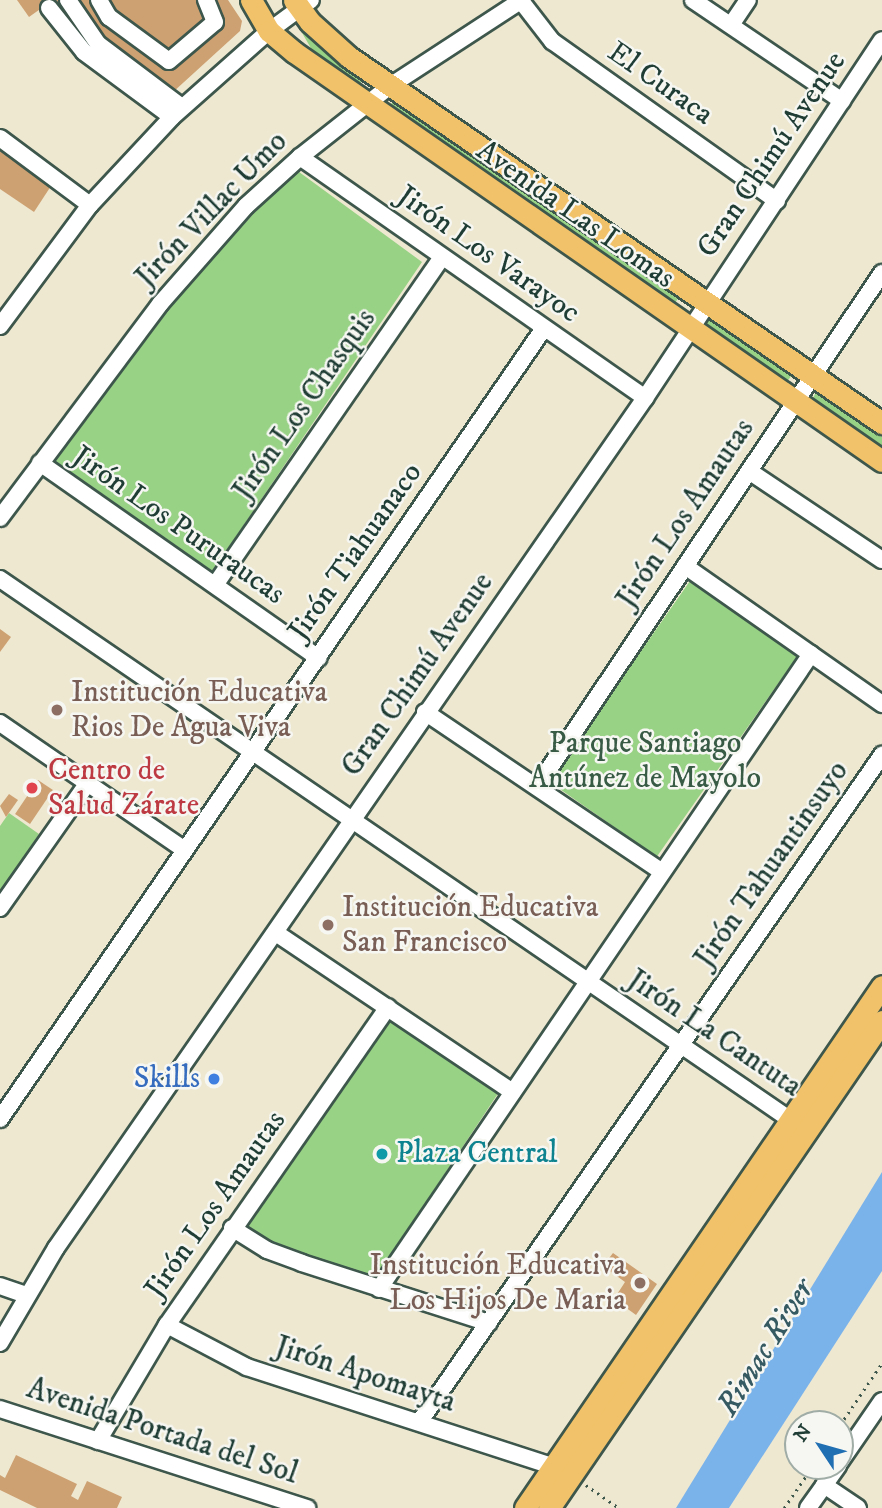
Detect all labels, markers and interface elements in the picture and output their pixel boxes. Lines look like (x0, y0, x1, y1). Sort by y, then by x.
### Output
street label: El Curaca (600, 35, 720, 133)
street label: Gran Chimú Avenue (690, 45, 854, 265)
street label: Jirón Villac Umo (129, 124, 295, 296)
street label: Avenida Las Lomas (469, 133, 681, 297)
street label: Jirón Los Varayoc (390, 179, 586, 331)
street label: Jirón Los Chasquis (226, 302, 384, 508)
street label: Jirón Los Amautas (609, 412, 763, 616)
street label: Jirón Los Pururaucas (65, 439, 291, 613)
street label: Jirón Tiahuanaco (281, 456, 431, 648)
street label: Gran Chimú Avenue (334, 566, 502, 784)
place label: Institución Educativa Rios De Agua Viva (71, 675, 327, 746)
marker: Institución Educativa Rios De Agua Viva (49, 702, 65, 718)
park label: Parque Santiago Antúnez de Mayolo (529, 726, 761, 796)
place label: Centro de Salud Zárate (48, 753, 199, 824)
street label: Jirón Tahuantinsuyo (687, 755, 857, 975)
marker: Centro de Salud Zárate (22, 778, 42, 798)
place label: Institución Educativa San Francisco (342, 890, 598, 960)
marker: Institución Educativa San Francisco (320, 917, 336, 933)
street label: Jirón La Cantuta (620, 962, 808, 1106)
place label: Skills (134, 1061, 200, 1097)
marker: Skills (206, 1071, 222, 1087)
street label: Jirón Los Amautas (138, 1104, 294, 1306)
place label: Plaza Central (396, 1136, 558, 1172)
marker: Plaza Central (374, 1146, 390, 1162)
place label: Institución Educativa Los Hijos De Maria (370, 1248, 626, 1318)
water label: Rimac River (709, 1273, 823, 1423)
marker: Institución Educativa Los Hijos De Maria (632, 1275, 648, 1291)
street label: Jirón Apomayta (270, 1329, 460, 1421)
street label: Avenida Portada del Sol (22, 1371, 302, 1493)
north arrow (784, 1410, 854, 1480)
text: N (789, 1420, 817, 1447)

